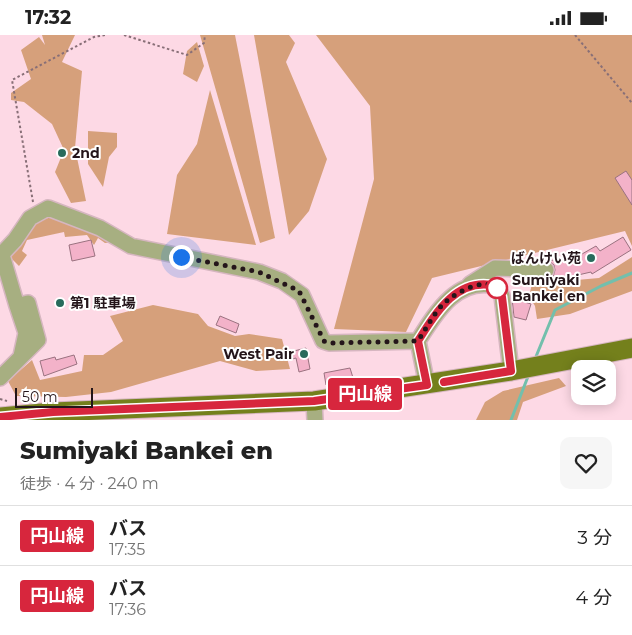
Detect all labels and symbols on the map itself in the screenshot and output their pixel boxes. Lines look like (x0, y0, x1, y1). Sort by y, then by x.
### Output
place label: 2nd (72, 144, 100, 162)
marker: 2nd (56, 147, 68, 159)
your location (169, 245, 194, 270)
place label: ばんけい苑 (511, 249, 581, 267)
marker: ばんけい苑 (585, 252, 597, 264)
place label: Sumiyaki Bankei en (512, 271, 585, 305)
marker: Sumiyaki Bankei en (486, 277, 508, 299)
place label: 第1 駐車場 (70, 294, 135, 312)
marker: 第1 駐車場 (54, 297, 66, 309)
place label: West Pair (223, 345, 294, 363)
marker: West Pair (298, 348, 310, 360)
line badge: 円山線 (336, 378, 394, 410)
scale bar (15, 385, 92, 408)

